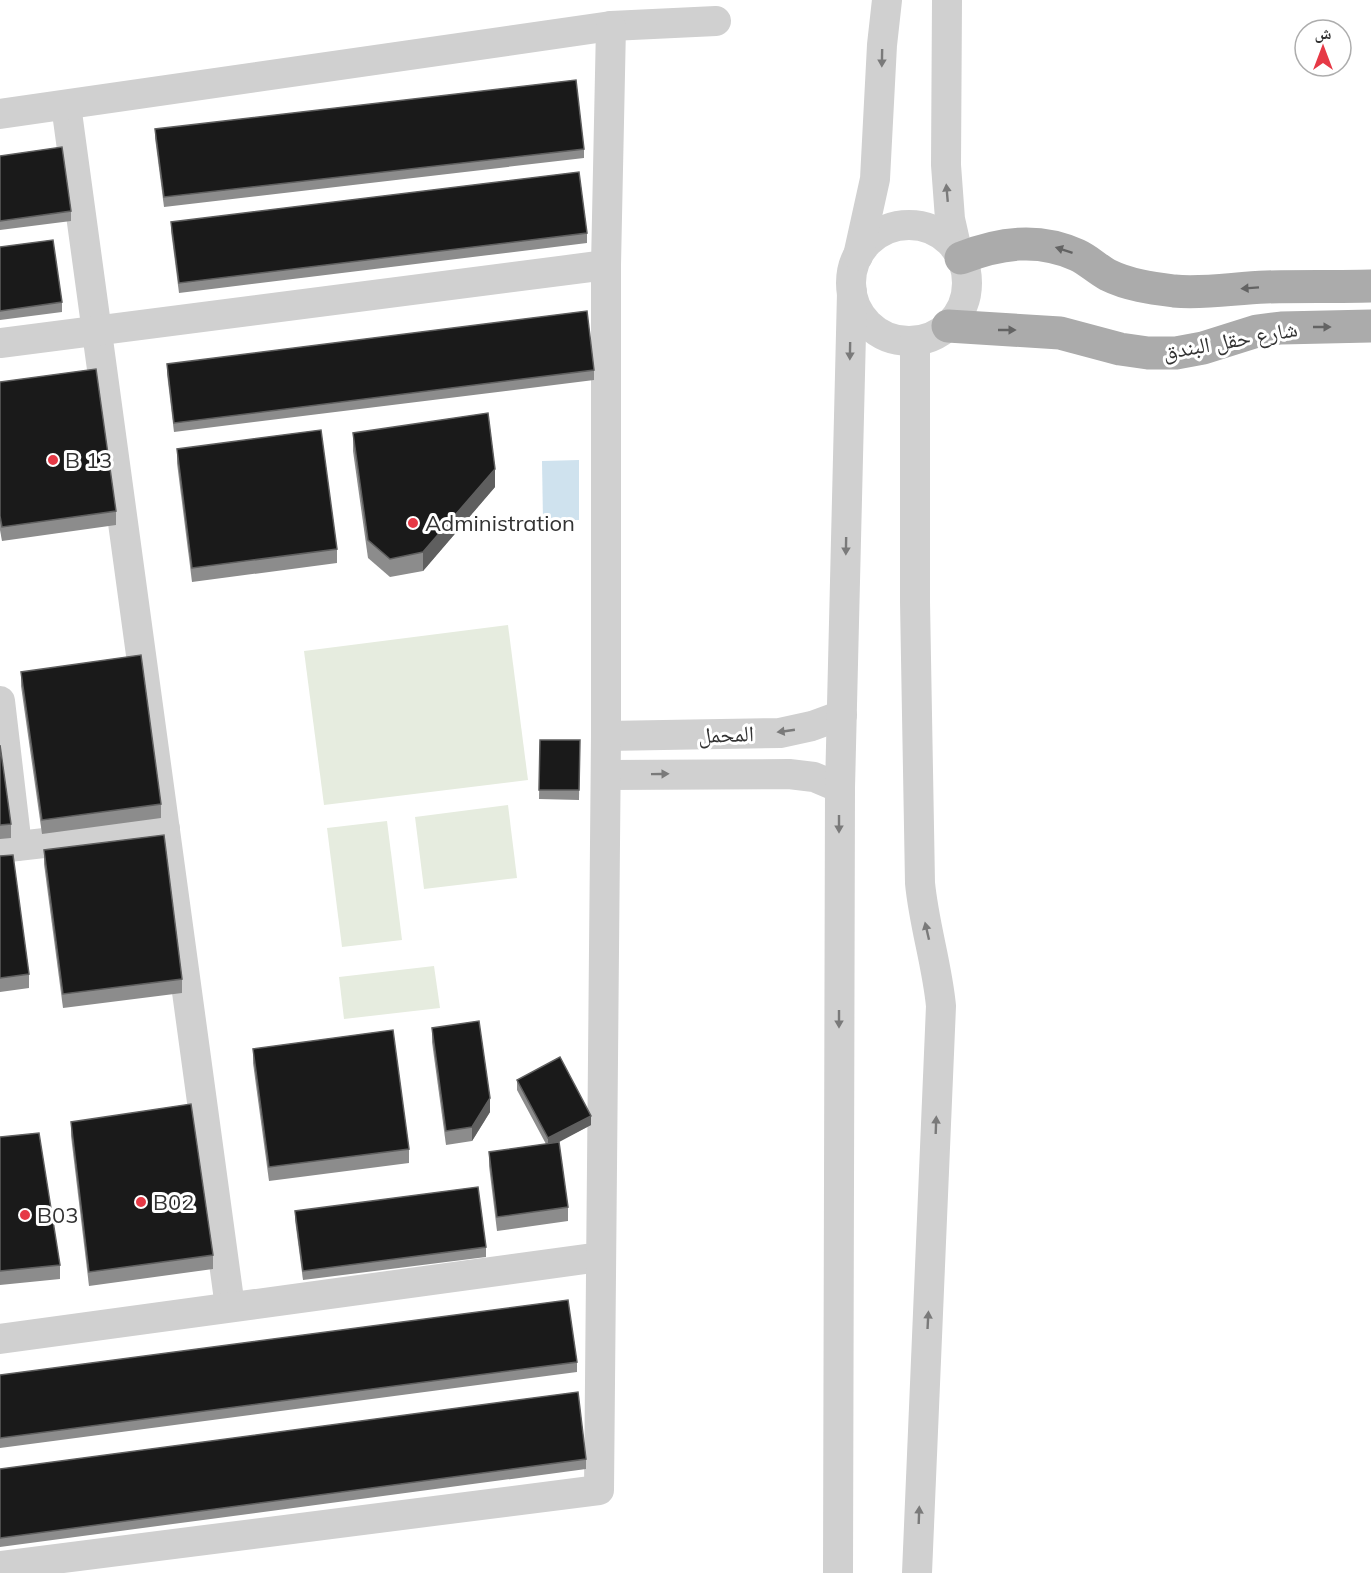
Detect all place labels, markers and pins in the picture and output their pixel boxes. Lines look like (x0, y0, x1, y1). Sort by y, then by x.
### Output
place label: B 13 (65, 446, 112, 474)
marker: B 13 (46, 453, 60, 467)
place label: Administration (425, 509, 575, 537)
marker: Administration (406, 516, 420, 530)
place label: B02 (153, 1188, 194, 1216)
marker: B02 (134, 1195, 148, 1209)
place label: B03 (37, 1201, 78, 1229)
marker: B03 (18, 1208, 32, 1222)

